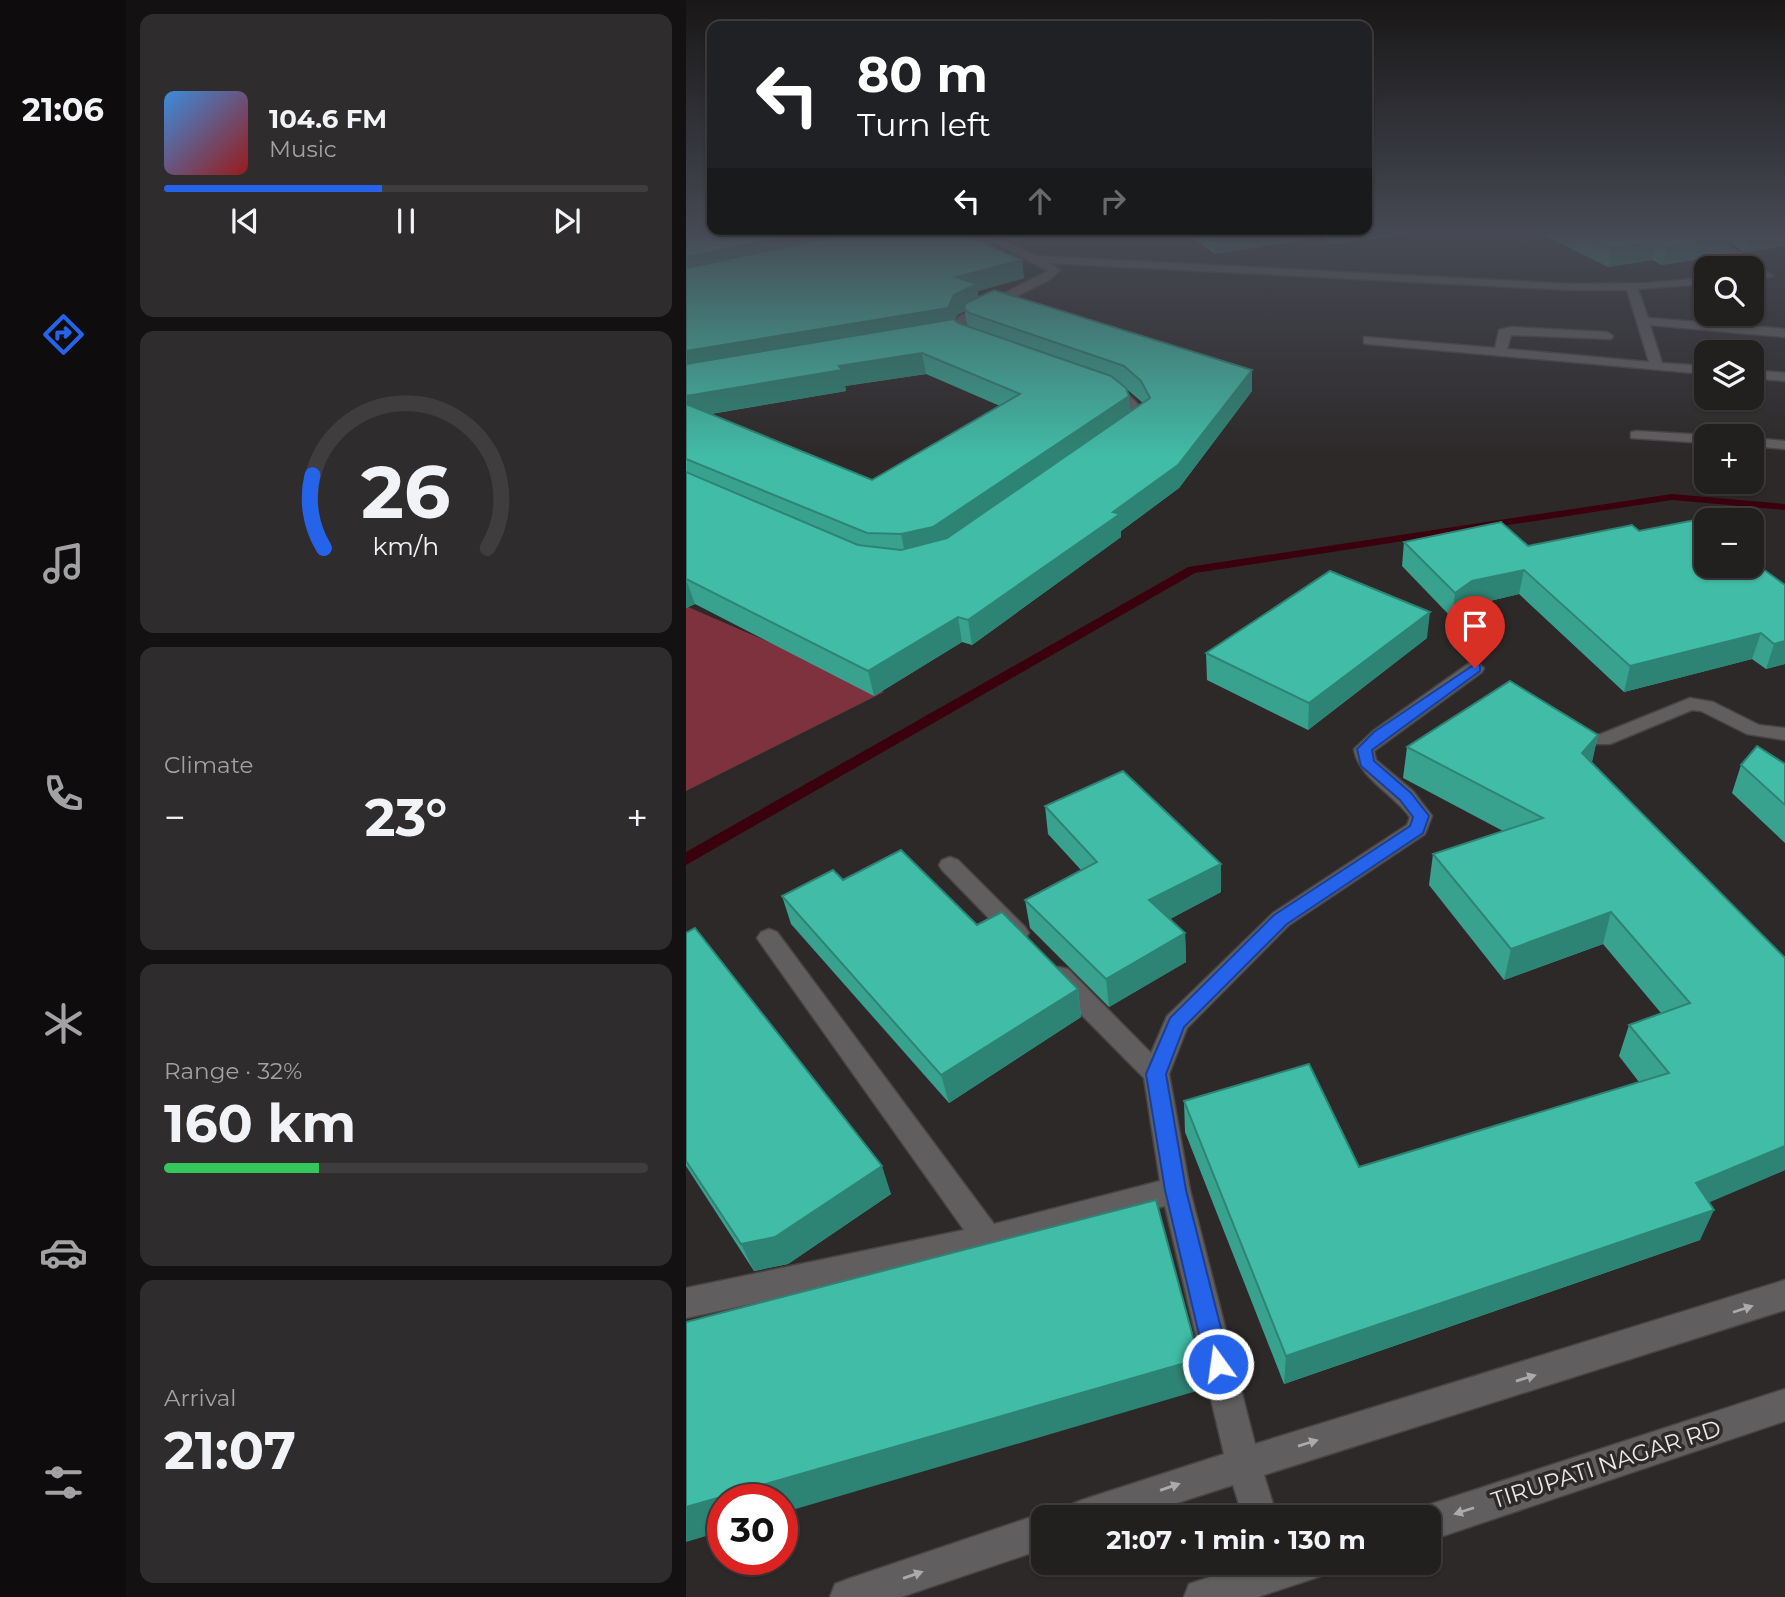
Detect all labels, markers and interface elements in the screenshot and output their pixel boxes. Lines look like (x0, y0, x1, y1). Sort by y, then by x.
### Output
text: 80 m (857, 45, 988, 104)
icon: left (742, 49, 833, 140)
text: 21:06 (22, 90, 104, 129)
text: 104.6 FM (269, 103, 387, 135)
text: Turn left (857, 105, 991, 144)
text: Music (269, 135, 337, 163)
icon: left (948, 182, 986, 220)
icon: ahead (1021, 182, 1059, 220)
icon: right (1094, 182, 1132, 220)
icon: previous (226, 202, 264, 240)
icon: pause (387, 202, 425, 240)
icon: next (548, 202, 586, 240)
map controls (1694, 256, 1764, 578)
button: search (1694, 256, 1764, 326)
icon: directions (39, 310, 88, 359)
button: layers (1694, 340, 1764, 410)
button: + (1694, 424, 1764, 494)
text: 26 (361, 448, 451, 536)
button: − (1694, 508, 1764, 578)
text: km/h (373, 531, 439, 561)
icon: music (39, 539, 88, 588)
pin (1445, 596, 1505, 668)
icon: arrive (1456, 607, 1494, 645)
text: Climate (164, 751, 253, 779)
icon: phone (39, 769, 88, 818)
text: 23° (365, 786, 447, 849)
text: − (164, 794, 186, 841)
text: + (626, 794, 648, 841)
icon: climate (39, 999, 88, 1048)
text: Range · 32% (164, 1057, 302, 1085)
text: 160 km (164, 1092, 356, 1155)
icon: car (39, 1228, 88, 1277)
one-way arrow (1733, 1303, 1754, 1314)
position arrow (1181, 1327, 1255, 1401)
one-way arrow (1516, 1373, 1537, 1383)
text: Arrival (164, 1384, 237, 1412)
street label: TIRUPATI NAGAR RD (1488, 1414, 1724, 1514)
text: 21:07 (164, 1419, 296, 1482)
one-way arrow (1298, 1438, 1319, 1448)
icon: filters (39, 1458, 88, 1507)
one-way arrow (1160, 1481, 1181, 1492)
speed limit sign: 30 (707, 1484, 798, 1575)
one-way arrow (1453, 1506, 1474, 1516)
text: 21:07 · 1 min · 130 m (1106, 1524, 1366, 1556)
one-way arrow (902, 1569, 923, 1580)

